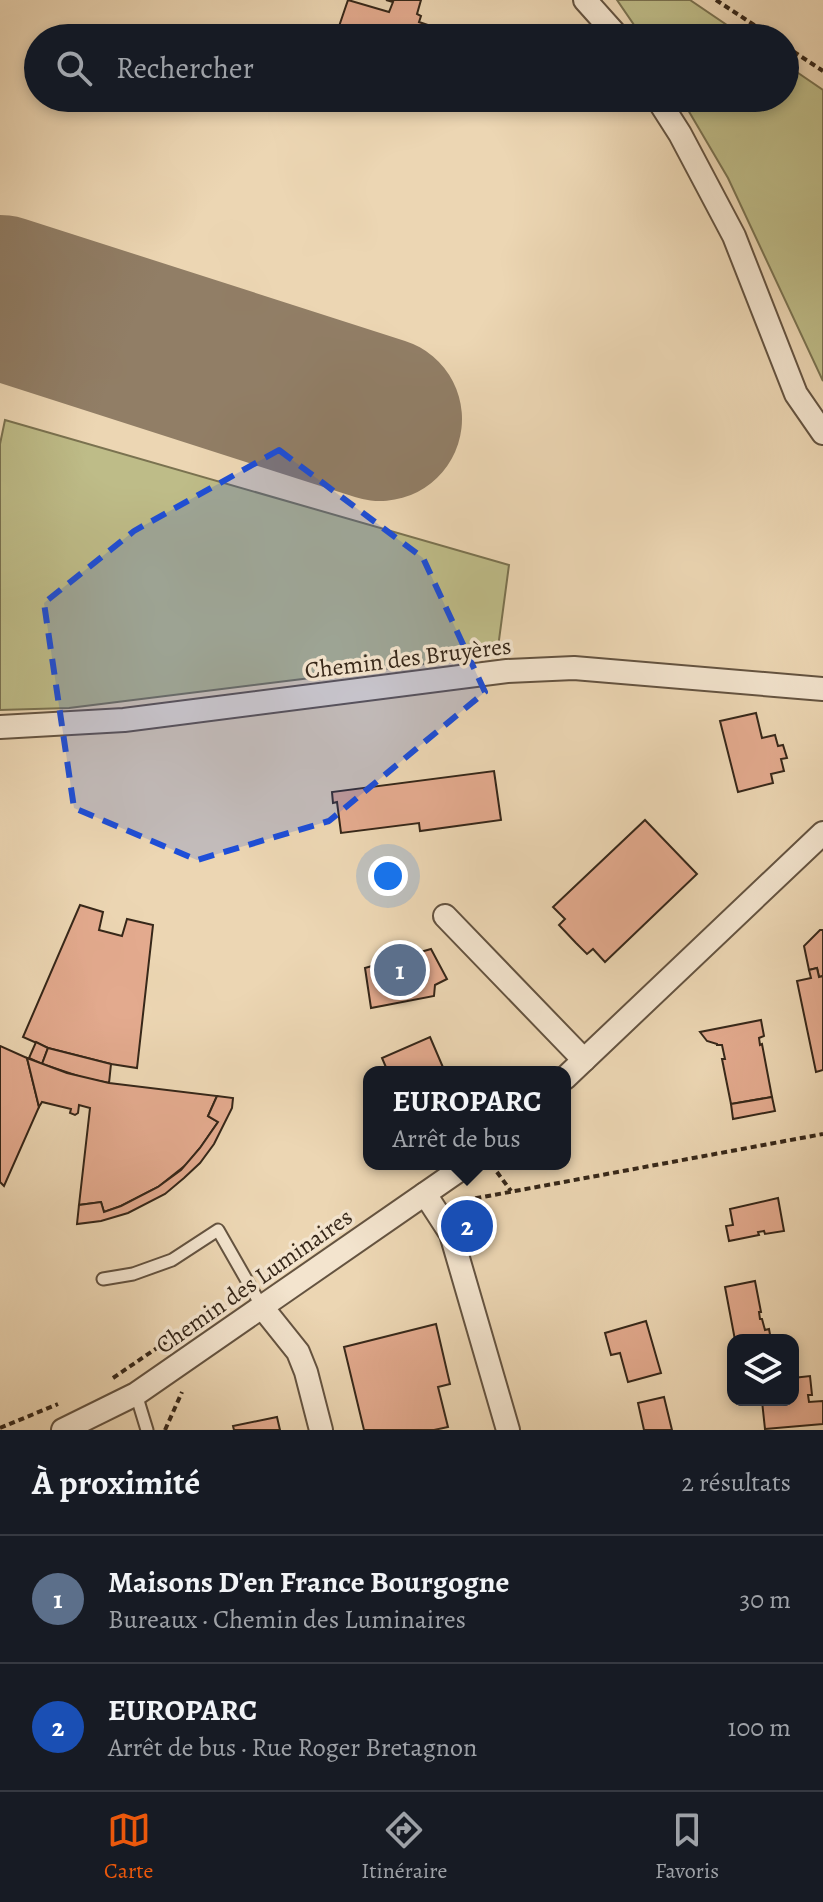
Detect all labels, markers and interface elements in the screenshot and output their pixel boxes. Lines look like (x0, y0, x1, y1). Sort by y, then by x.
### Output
search box (24, 24, 799, 112)
icon: search (52, 46, 96, 90)
text: Rechercher (116, 48, 254, 88)
street label: Chemin des Bruyères (303, 629, 513, 687)
your location (368, 856, 408, 896)
pin: 1 (374, 940, 426, 1000)
popup (363, 1066, 571, 1170)
text: EUROPARC (392, 1081, 542, 1121)
text: Arrêt de bus (392, 1121, 521, 1156)
pin: 2 (441, 1196, 493, 1256)
street label: Chemin des Luminaires (149, 1201, 359, 1361)
map controls (727, 1334, 799, 1406)
button: layers (727, 1334, 799, 1406)
text: À proximité (32, 1459, 200, 1506)
text: 2 résultats (682, 1465, 791, 1500)
text: Maisons D'en France Bourgogne (108, 1562, 509, 1602)
text: 1 (53, 1582, 63, 1617)
text: 30 m (740, 1582, 791, 1617)
text: Bureaux · Chemin des Luminaires (108, 1602, 466, 1637)
text: EUROPARC (108, 1690, 257, 1730)
text: 2 (52, 1710, 64, 1745)
text: 100 m (728, 1710, 791, 1745)
text: Arrêt de bus · Rue Roger Bretagnon (108, 1730, 477, 1765)
tab: Carte (104, 1808, 153, 1886)
tab: Itinéraire (361, 1808, 447, 1886)
tab: Favoris (655, 1808, 719, 1886)

